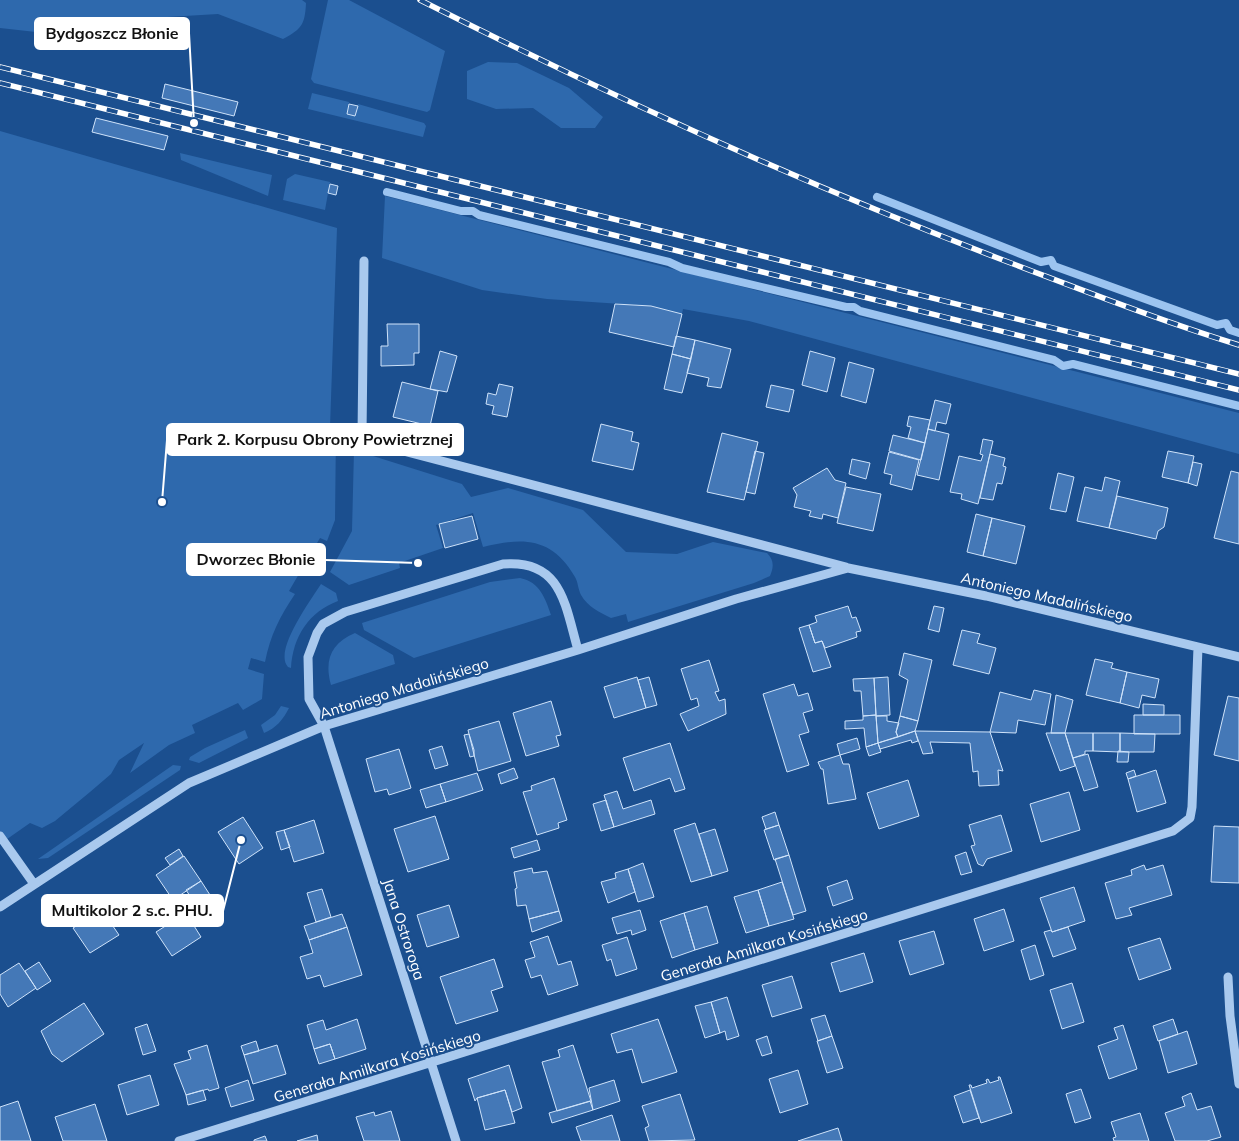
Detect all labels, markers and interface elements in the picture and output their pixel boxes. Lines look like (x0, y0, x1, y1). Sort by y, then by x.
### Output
callout: Bydgoszcz Błonie (35, 18, 189, 49)
text: Bydgoszcz Błonie (45, 23, 179, 43)
callout: Park 2. Korpusu Obrony Powietrznej (167, 424, 463, 455)
text: Park 2. Korpusu Obrony Powietrznej (177, 429, 453, 449)
callout: Dworzec Błonie (187, 544, 325, 575)
text: Dworzec Błonie (197, 549, 316, 569)
street label: Antoniego Madalińskiego (959, 568, 1135, 626)
street label: Antoniego Madalińskiego (317, 653, 491, 723)
street label: Jana Ostroroga (379, 876, 429, 982)
callout: Multikolor 2 s.c. PHU. (42, 895, 223, 926)
text: Multikolor 2 s.c. PHU. (51, 900, 213, 920)
street label: Generała Amilkara Kosińskiego (658, 904, 870, 986)
street label: Generała Amilkara Kosińskiego (271, 1025, 483, 1107)

